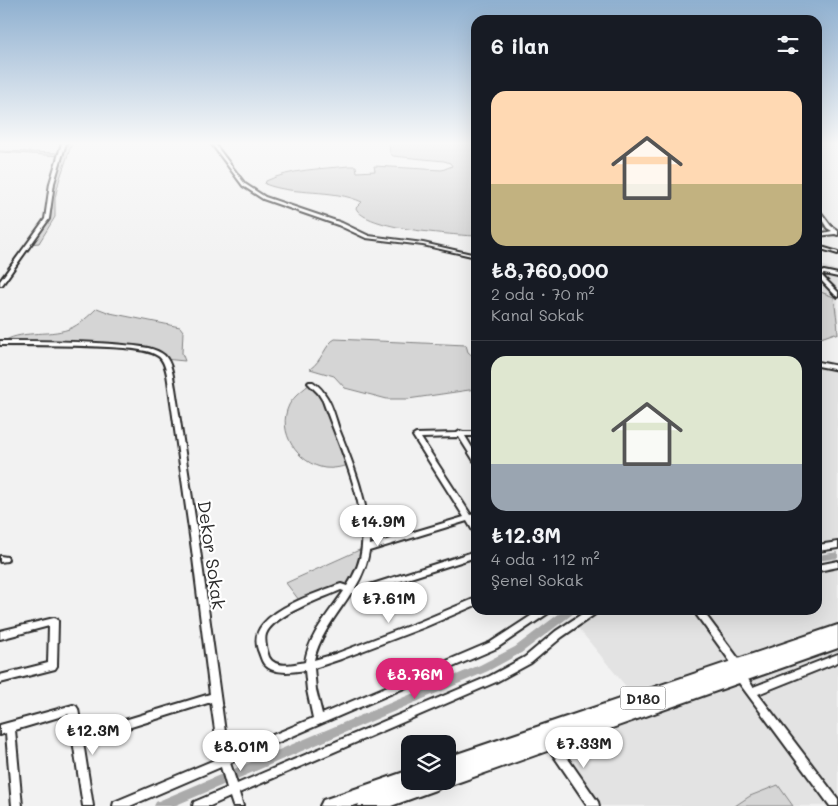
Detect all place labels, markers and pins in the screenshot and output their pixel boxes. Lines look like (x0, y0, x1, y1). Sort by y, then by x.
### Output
pin: ₺14.9M (337, 504, 419, 547)
pin: ₺7.61M (348, 582, 430, 624)
pin: ₺8.76M (374, 658, 456, 700)
pin: ₺12.3M (52, 714, 134, 756)
pin: ₺7.33M (543, 726, 625, 769)
pin: ₺8.01M (200, 730, 282, 772)

